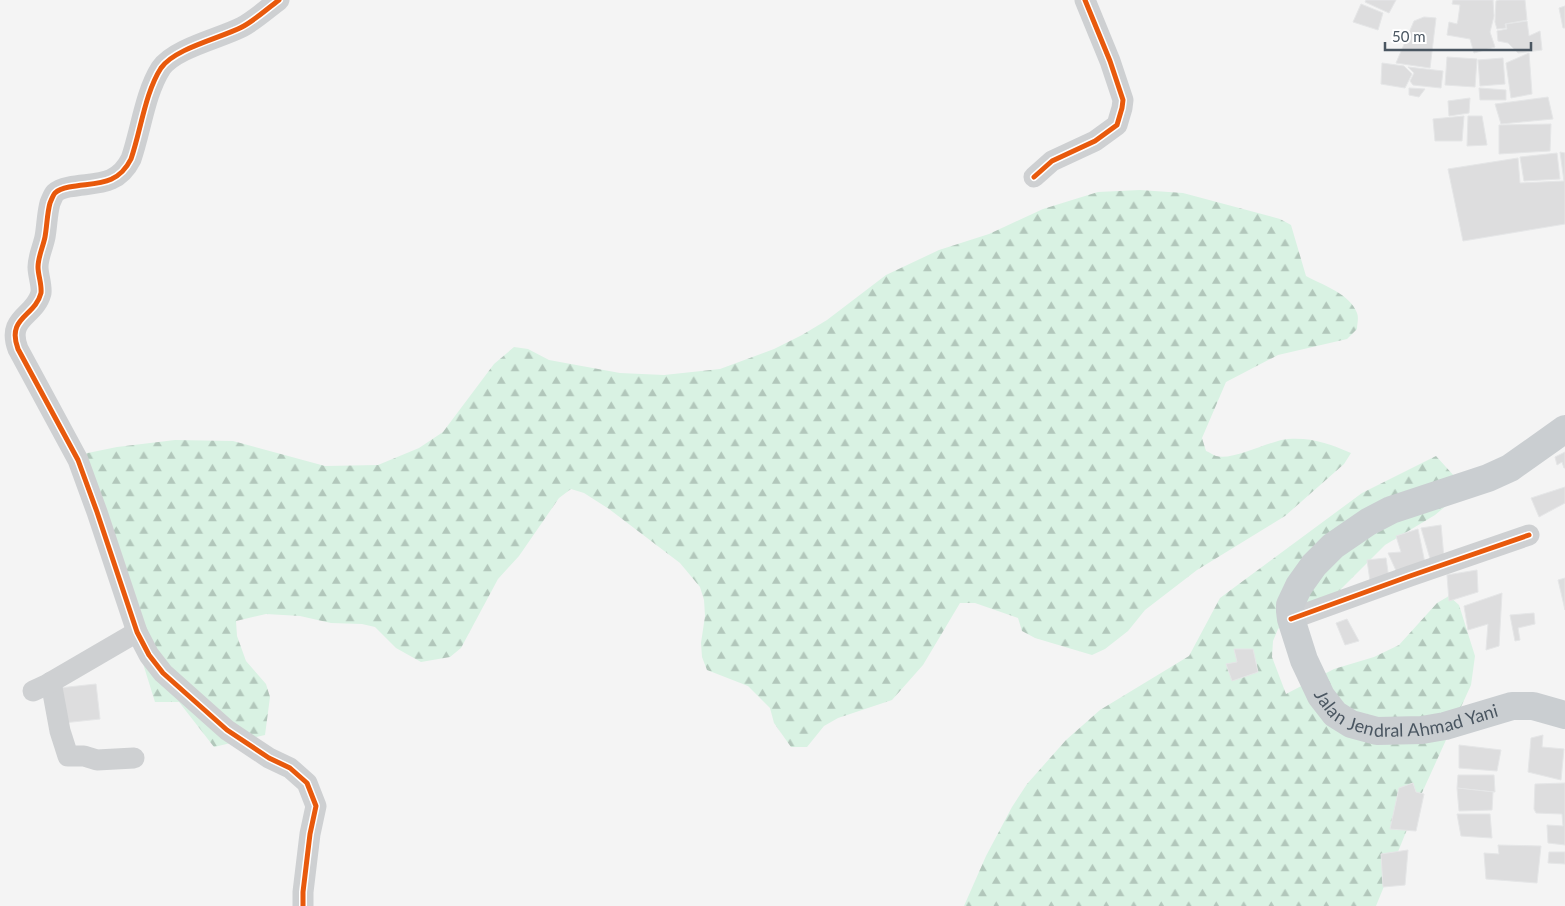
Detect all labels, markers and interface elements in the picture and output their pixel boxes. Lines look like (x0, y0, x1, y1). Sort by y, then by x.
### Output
scale bar (1385, 20, 1531, 52)
text: 50 m (1392, 27, 1426, 45)
street label: Jalan Jendral Ahmad Yani (1310, 686, 1500, 741)

